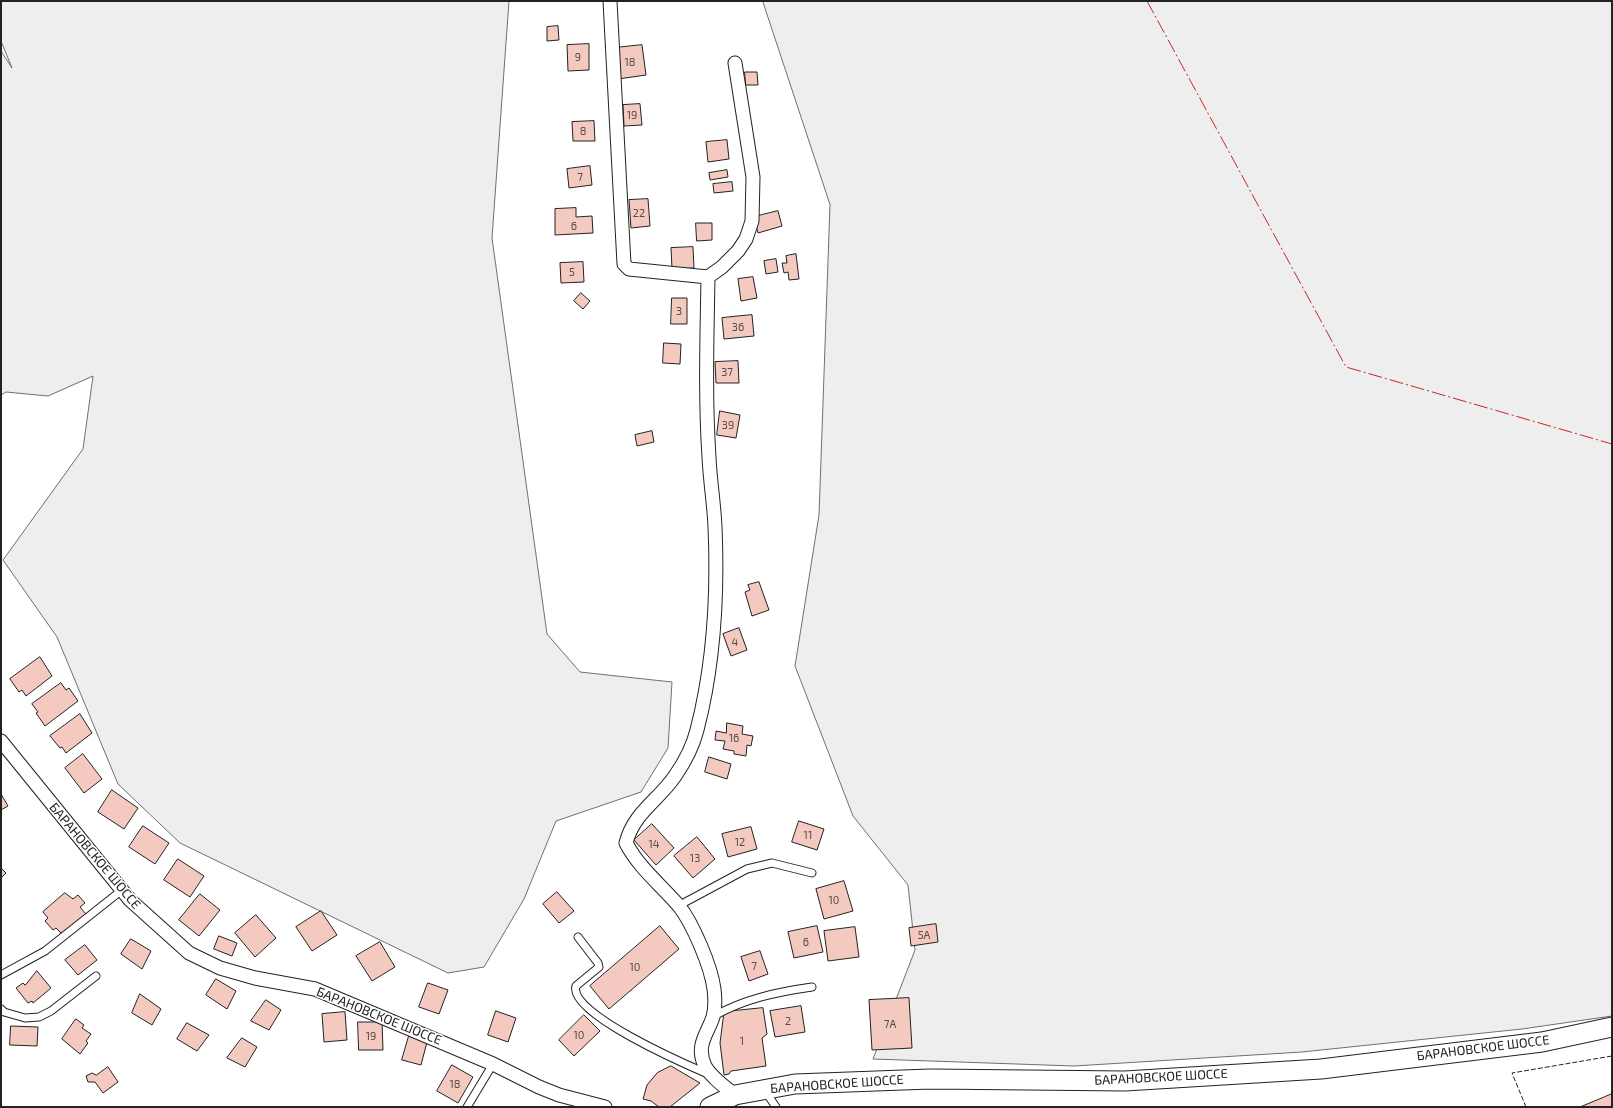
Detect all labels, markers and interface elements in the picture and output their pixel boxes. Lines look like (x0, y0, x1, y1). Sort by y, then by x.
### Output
house number: 9 (575, 50, 581, 64)
house number: 18 (624, 55, 636, 69)
house number: 19 (627, 108, 637, 122)
house number: 8 (580, 124, 586, 138)
house number: 7 (577, 170, 583, 184)
house number: 22 (633, 206, 645, 220)
house number: 6 (571, 219, 577, 233)
house number: 5 (569, 265, 575, 279)
house number: 3 (676, 304, 682, 318)
house number: 36 (732, 320, 744, 334)
house number: 37 (721, 365, 733, 379)
house number: 39 (722, 418, 734, 432)
house number: 4 (732, 635, 738, 649)
house number: 16 (729, 731, 739, 745)
street label: БАРАНОВСКОЕ ШОССЕ (46, 800, 144, 912)
house number: 11 (804, 828, 812, 842)
house number: 12 (735, 835, 745, 849)
house number: 14 (648, 837, 660, 851)
house number: 13 (690, 851, 700, 865)
house number: 10 (828, 893, 840, 907)
house number: 5А (918, 928, 930, 942)
house number: 6 (803, 935, 809, 949)
house number: 7 (751, 959, 757, 973)
house number: 10 (629, 960, 641, 974)
street label: БАРАНОВСКОЕ ШОССЕ (314, 984, 444, 1048)
house number: 2 (785, 1014, 791, 1028)
house number: 7А (884, 1017, 896, 1031)
house number: 10 (573, 1028, 585, 1042)
house number: 19 (366, 1029, 376, 1043)
street label: БАРАНОВСКОЕ ШОССЕ (1416, 1032, 1550, 1064)
house number: 1 (740, 1034, 744, 1048)
street label: БАРАНОВСКОЕ ШОССЕ (1094, 1066, 1228, 1088)
street label: БАРАНОВСКОЕ ШОССЕ (770, 1072, 904, 1096)
house number: 18 (449, 1077, 461, 1091)

